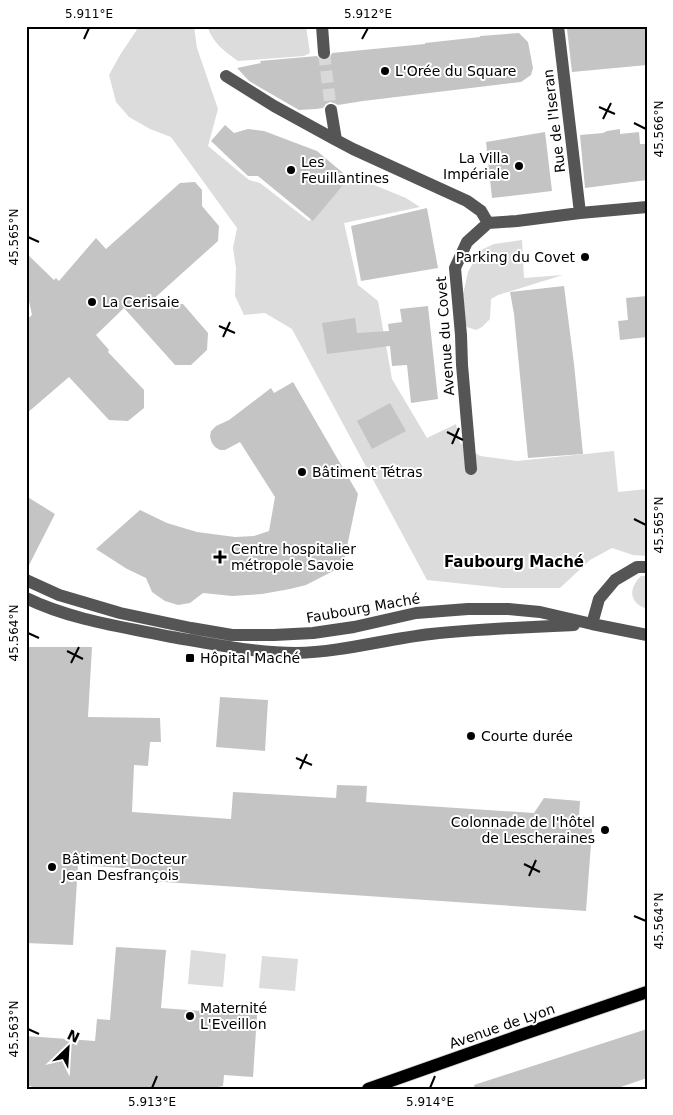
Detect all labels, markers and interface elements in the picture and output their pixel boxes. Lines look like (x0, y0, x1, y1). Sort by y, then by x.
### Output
text: 5.911°E (65, 7, 113, 21)
text: 5.912°E (344, 7, 392, 21)
place label: L'Orée du Square (395, 63, 516, 79)
marker: L'Orée du Square (379, 65, 391, 77)
street label: Rue de l'Iseran (540, 68, 568, 174)
text: 45.566°N (652, 101, 666, 157)
place label: La Villa Impériale (443, 150, 509, 182)
place label: Les Feuillantines (301, 154, 389, 186)
marker: La Villa Impériale (513, 160, 525, 172)
marker: Les Feuillantines (285, 164, 297, 176)
text: 45.565°N (7, 209, 21, 265)
place label: Parking du Covet (456, 249, 576, 265)
marker: Parking du Covet (579, 251, 591, 263)
street label: Avenue du Covet (433, 275, 457, 396)
place label: La Cerisaie (102, 294, 179, 310)
marker: La Cerisaie (86, 296, 98, 308)
place label: Bâtiment Tétras (312, 464, 423, 480)
marker: Bâtiment Tétras (296, 466, 308, 478)
text: 45.565°N (652, 497, 666, 553)
place label: Centre hospitalier métropole Savoie (231, 541, 356, 573)
marker: Centre hospitalier métropole Savoie (213, 550, 227, 564)
district label: Faubourg Maché (444, 553, 584, 571)
street label: Faubourg Maché (305, 590, 421, 626)
text: 45.564°N (7, 605, 21, 661)
place label: Hôpital Maché (200, 650, 300, 666)
marker: Hôpital Maché (184, 652, 196, 664)
place label: Courte durée (481, 728, 573, 744)
marker: Courte durée (465, 730, 477, 742)
place label: Colonnade de l'hôtel de Lescheraines (451, 814, 595, 846)
marker: Colonnade de l'hôtel de Lescheraines (599, 824, 611, 836)
place label: Bâtiment Docteur Jean Desfrançois (61, 851, 187, 883)
marker: Bâtiment Docteur Jean Desfrançois (46, 861, 58, 873)
text: 45.564°N (652, 893, 666, 949)
place label: Maternité L'Eveillon (200, 1000, 267, 1032)
street label: Avenue de Lyon (447, 1000, 557, 1052)
text: 45.563°N (7, 1001, 21, 1057)
marker: Maternité L'Eveillon (184, 1010, 196, 1022)
north arrow (42, 1022, 92, 1072)
text: N (65, 1026, 82, 1046)
text: 5.913°E (128, 1095, 176, 1109)
text: 5.914°E (406, 1095, 454, 1109)

